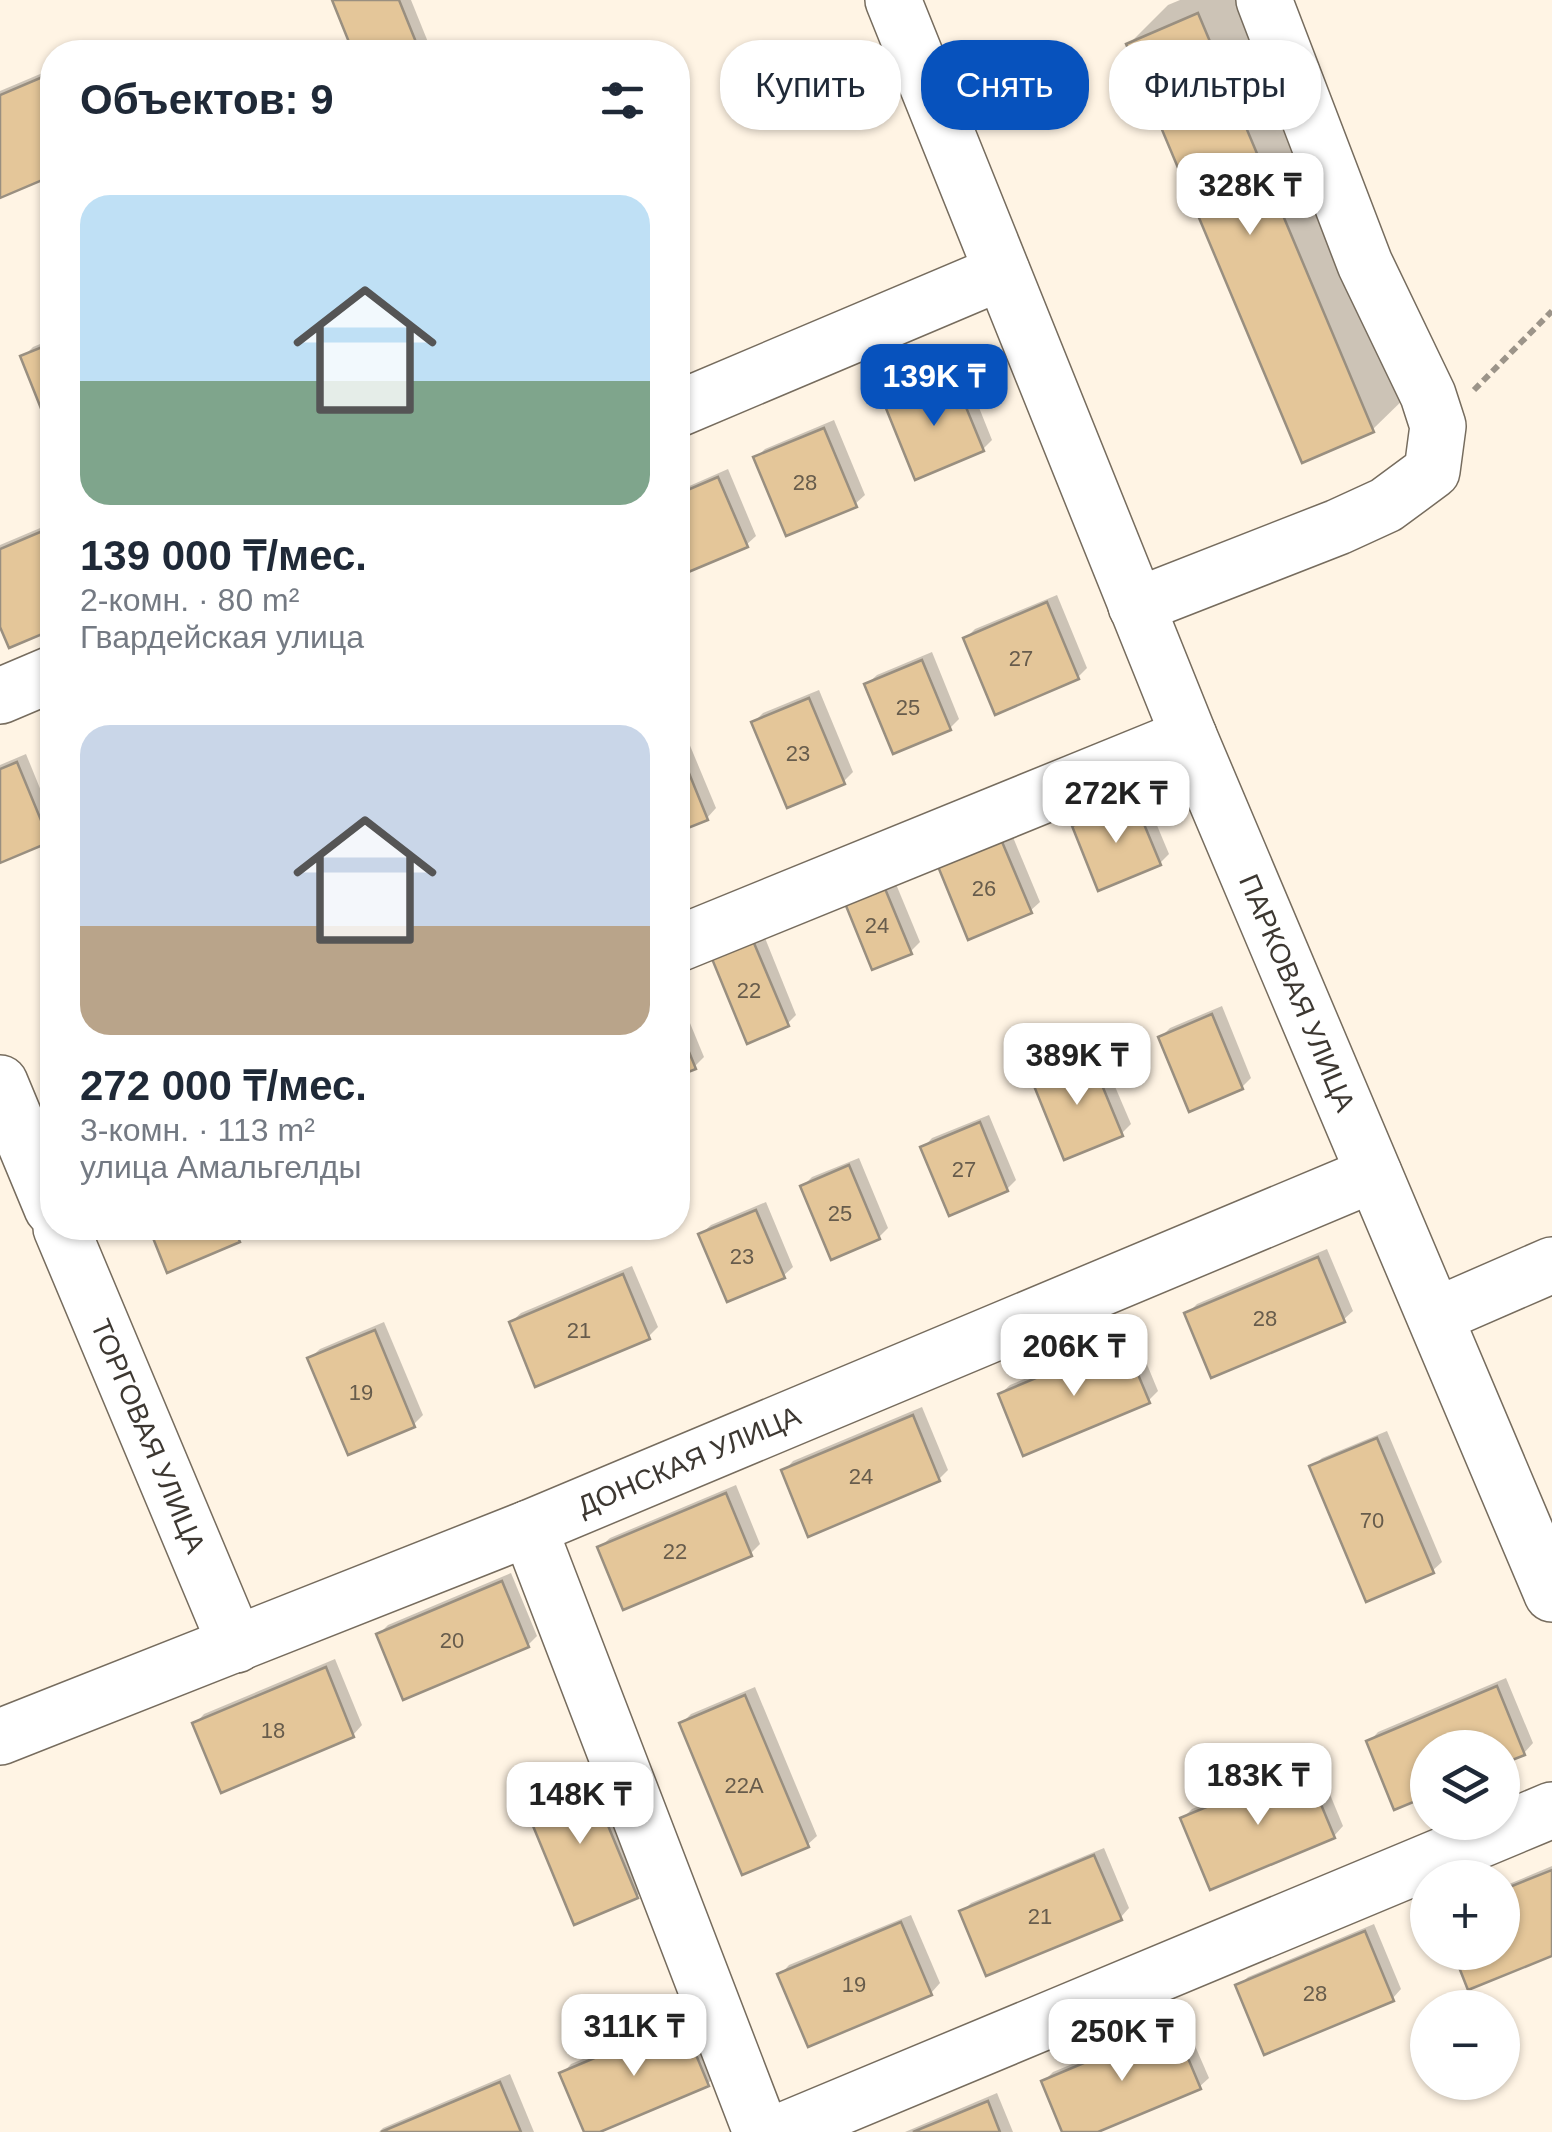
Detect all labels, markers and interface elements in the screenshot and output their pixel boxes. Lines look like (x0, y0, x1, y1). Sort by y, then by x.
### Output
chip: Купить (720, 40, 901, 130)
chip: Снять (921, 40, 1089, 130)
chip: Фильтры (1109, 40, 1321, 130)
icon: filters (595, 73, 650, 128)
text: Объектов: 9 (80, 76, 334, 123)
pin: 328K ₸ (1169, 153, 1331, 238)
text: 328K ₸ (1199, 167, 1301, 203)
icon: home (275, 260, 455, 440)
pin: 139K ₸ (853, 344, 1015, 429)
text: 139K ₸ (883, 358, 985, 394)
house number: 28 (793, 470, 817, 495)
text: 139 000 ₸/мес. (80, 532, 367, 579)
text: 2-комн. · 80 m² (80, 582, 299, 618)
text: Гвардейская улица (80, 619, 364, 655)
house number: 27 (1009, 646, 1033, 671)
house number: 25 (896, 695, 920, 720)
house number: 23 (786, 741, 810, 766)
pin: 272K ₸ (1035, 761, 1197, 846)
text: 272K ₸ (1065, 775, 1167, 811)
icon: home (275, 790, 455, 970)
street label: ПАРКОВАЯ УЛИЦА (1233, 870, 1361, 1116)
house number: 26 (972, 876, 996, 901)
house number: 24 (865, 913, 889, 938)
house number: 22 (737, 978, 761, 1003)
pin: 389K ₸ (996, 1023, 1158, 1108)
text: 389K ₸ (1026, 1037, 1128, 1073)
text: 272 000 ₸/мес. (80, 1062, 367, 1109)
text: 3-комн. · 113 m² (80, 1112, 315, 1148)
text: улица Амальгелды (80, 1149, 361, 1185)
house number: 27 (952, 1157, 976, 1182)
house number: 25 (828, 1201, 852, 1226)
house number: 23 (730, 1244, 754, 1269)
house number: 28 (1253, 1306, 1277, 1331)
street label: ТОРГОВАЯ УЛИЦА (85, 1314, 211, 1558)
pin: 206K ₸ (993, 1314, 1155, 1399)
house number: 21 (567, 1318, 591, 1343)
text: 206K ₸ (1023, 1328, 1125, 1364)
house number: 19 (349, 1380, 373, 1405)
street label: ДОНСКАЯ УЛИЦА (573, 1400, 805, 1522)
house number: 24 (849, 1464, 873, 1489)
house number: 70 (1360, 1508, 1384, 1533)
house number: 22 (663, 1539, 687, 1564)
house number: 20 (440, 1628, 464, 1653)
house number: 18 (261, 1718, 285, 1743)
map controls (1410, 1730, 1520, 2100)
button: layers (1410, 1730, 1520, 1840)
pin: 183K ₸ (1177, 1743, 1339, 1828)
text: 183K ₸ (1207, 1757, 1309, 1793)
pin: 148K ₸ (499, 1762, 661, 1847)
house number: 22А (724, 1773, 764, 1798)
text: 148K ₸ (529, 1776, 631, 1812)
button: + (1410, 1860, 1520, 1970)
house number: 21 (1028, 1904, 1052, 1929)
house number: 19 (842, 1972, 866, 1997)
house number: 28 (1303, 1981, 1327, 2006)
button: − (1410, 1990, 1520, 2100)
pin: 311K ₸ (553, 1994, 715, 2079)
pin: 250K ₸ (1041, 1999, 1203, 2084)
text: 311K ₸ (583, 2008, 685, 2044)
text: 250K ₸ (1071, 2013, 1173, 2049)

